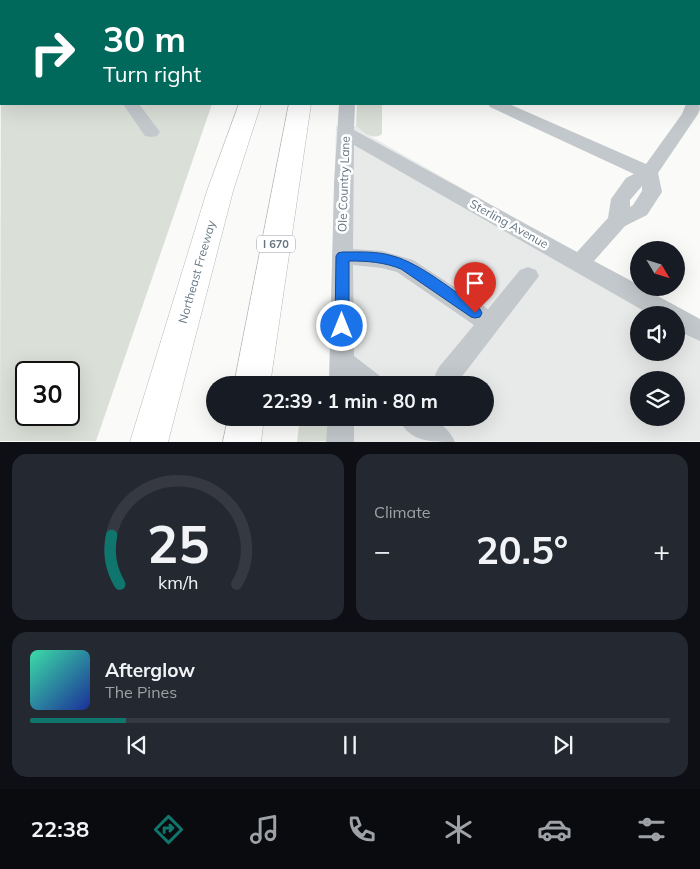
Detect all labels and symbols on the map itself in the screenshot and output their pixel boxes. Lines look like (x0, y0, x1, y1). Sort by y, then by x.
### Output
street label: Ole Country Lane (334, 136, 353, 232)
street label: Sterling Avenue (467, 196, 551, 251)
street label: Northeast Freeway (175, 218, 219, 325)
road number: I 670 (257, 235, 295, 252)
north arrow (630, 241, 685, 296)
pin (454, 262, 496, 313)
position arrow (315, 299, 367, 351)
speed limit sign: 30 (15, 361, 80, 426)

